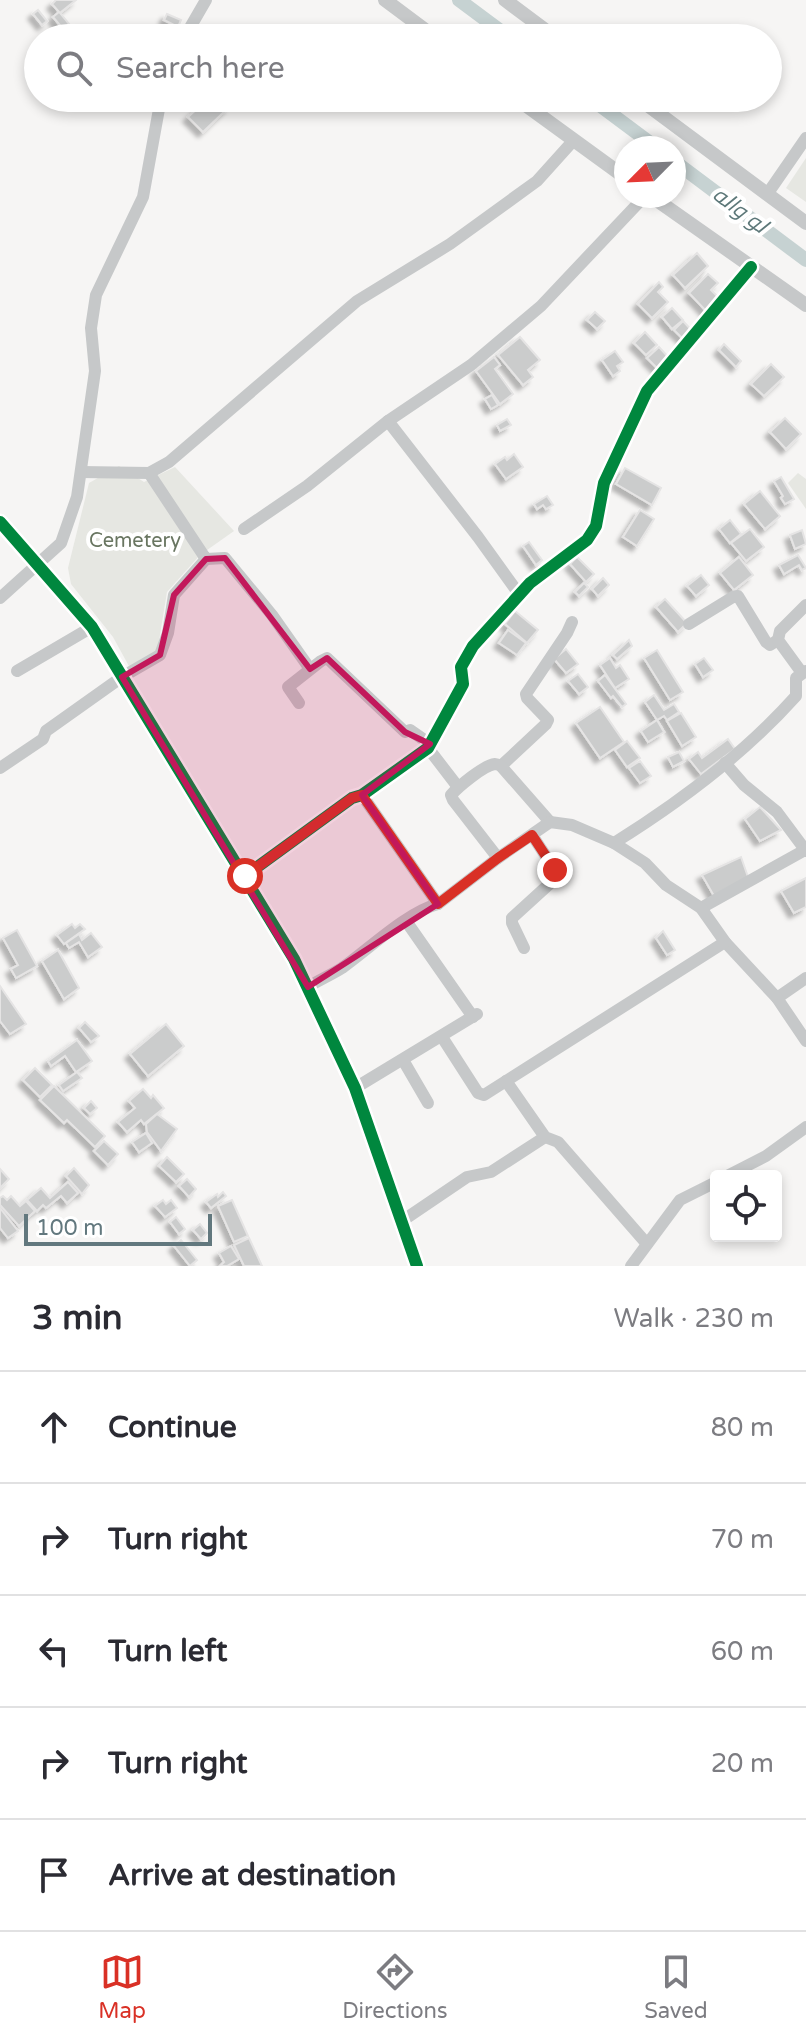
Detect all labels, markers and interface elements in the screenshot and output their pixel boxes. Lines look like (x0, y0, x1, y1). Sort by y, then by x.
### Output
search box (24, 24, 782, 112)
icon: search (52, 46, 96, 90)
text: Search here (116, 50, 285, 87)
north arrow (614, 136, 686, 208)
water label: لو واله (708, 181, 775, 241)
park label: Cemetery (89, 529, 181, 553)
route end (537, 852, 573, 888)
route start (227, 858, 263, 894)
map controls (710, 1170, 782, 1242)
button: locate (710, 1170, 782, 1242)
scale bar (24, 1210, 212, 1246)
text: 100 m (36, 1215, 103, 1241)
text: 3 min (32, 1298, 123, 1339)
text: Walk · 230 m (614, 1303, 774, 1334)
icon: ahead (32, 1405, 76, 1449)
text: Continue (108, 1409, 237, 1446)
text: 80 m (711, 1412, 774, 1443)
icon: right (32, 1517, 76, 1561)
text: Turn right (108, 1521, 248, 1558)
text: 70 m (711, 1524, 774, 1555)
icon: left (32, 1629, 76, 1673)
text: Turn left (108, 1633, 227, 1670)
text: 60 m (711, 1636, 774, 1667)
icon: right (32, 1741, 76, 1785)
text: Turn right (108, 1745, 248, 1782)
text: 20 m (711, 1748, 774, 1779)
icon: arrive (32, 1853, 76, 1897)
text: Arrive at destination (108, 1857, 396, 1894)
tab: Map (98, 1950, 146, 2024)
tab: Directions (342, 1950, 448, 2024)
tab: Saved (644, 1950, 708, 2024)

